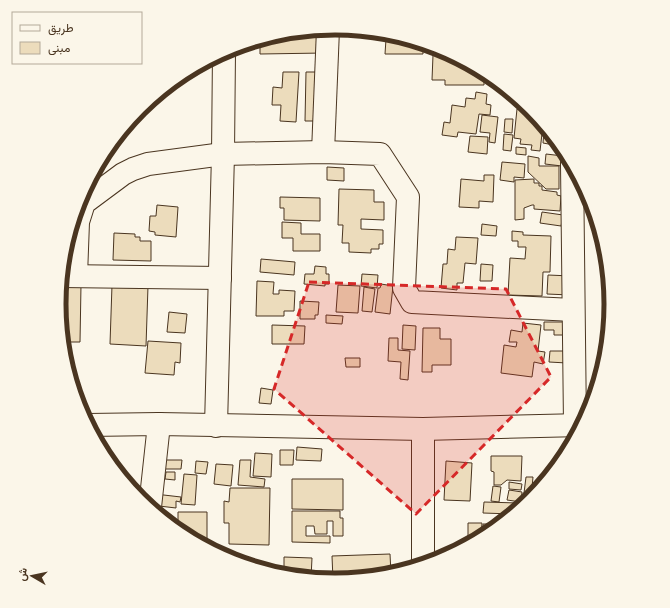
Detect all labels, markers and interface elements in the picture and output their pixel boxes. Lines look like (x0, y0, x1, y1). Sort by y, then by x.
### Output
legend (12, 12, 142, 64)
text: طريق (48, 21, 74, 36)
text: مبنى (48, 41, 70, 56)
north arrow (12, 556, 52, 596)
text: ش (15, 567, 30, 582)

